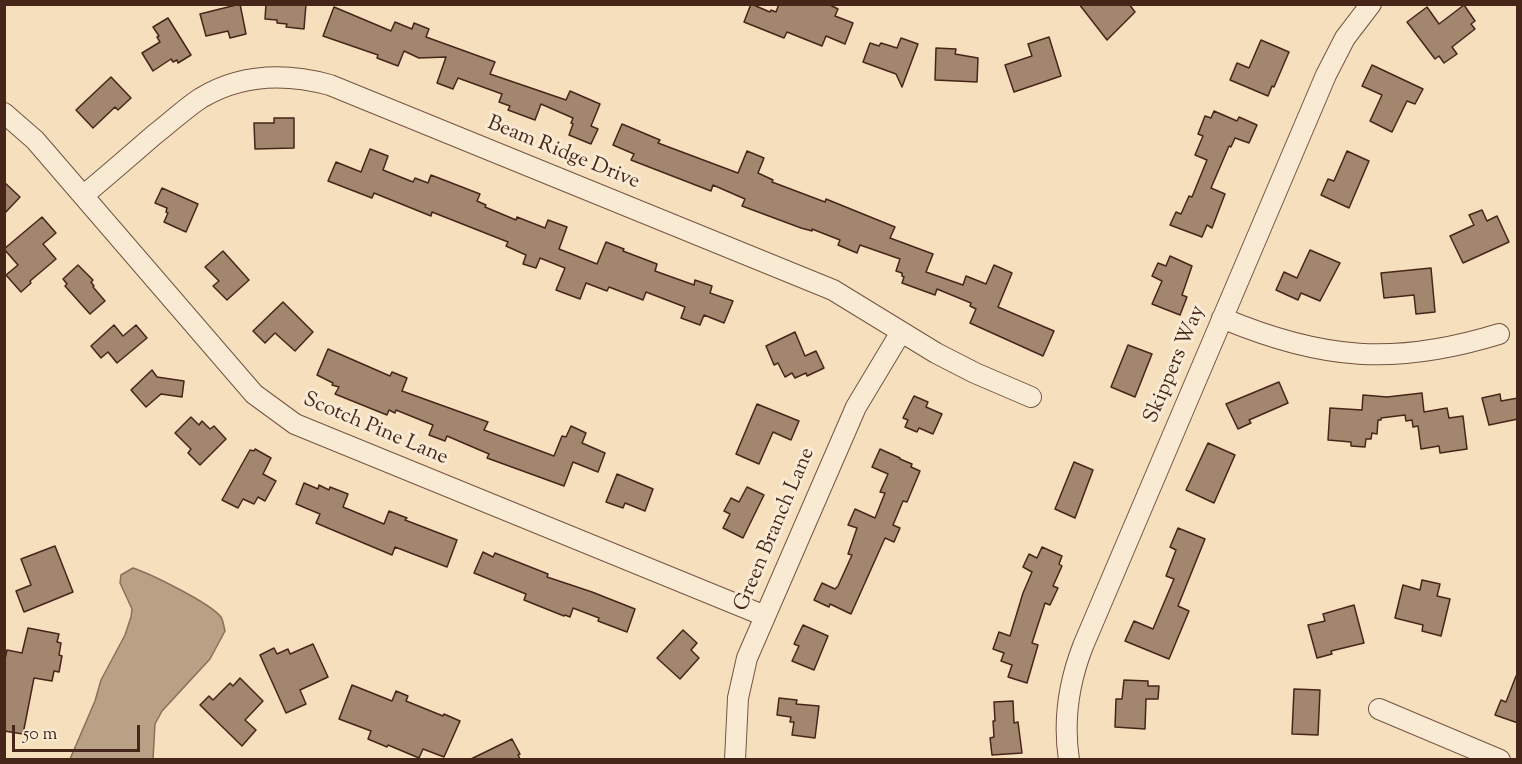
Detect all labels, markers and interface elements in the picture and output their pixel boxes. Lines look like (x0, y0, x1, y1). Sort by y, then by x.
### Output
street label: Beam Ridge Drive (483, 112, 643, 196)
street label: Skippers Way (1140, 302, 1212, 428)
street label: Scotch Pine Lane (299, 388, 451, 472)
street label: Green Branch Lane (730, 445, 822, 615)
scale bar (15, 713, 142, 751)
text: 50 m (23, 722, 57, 748)

